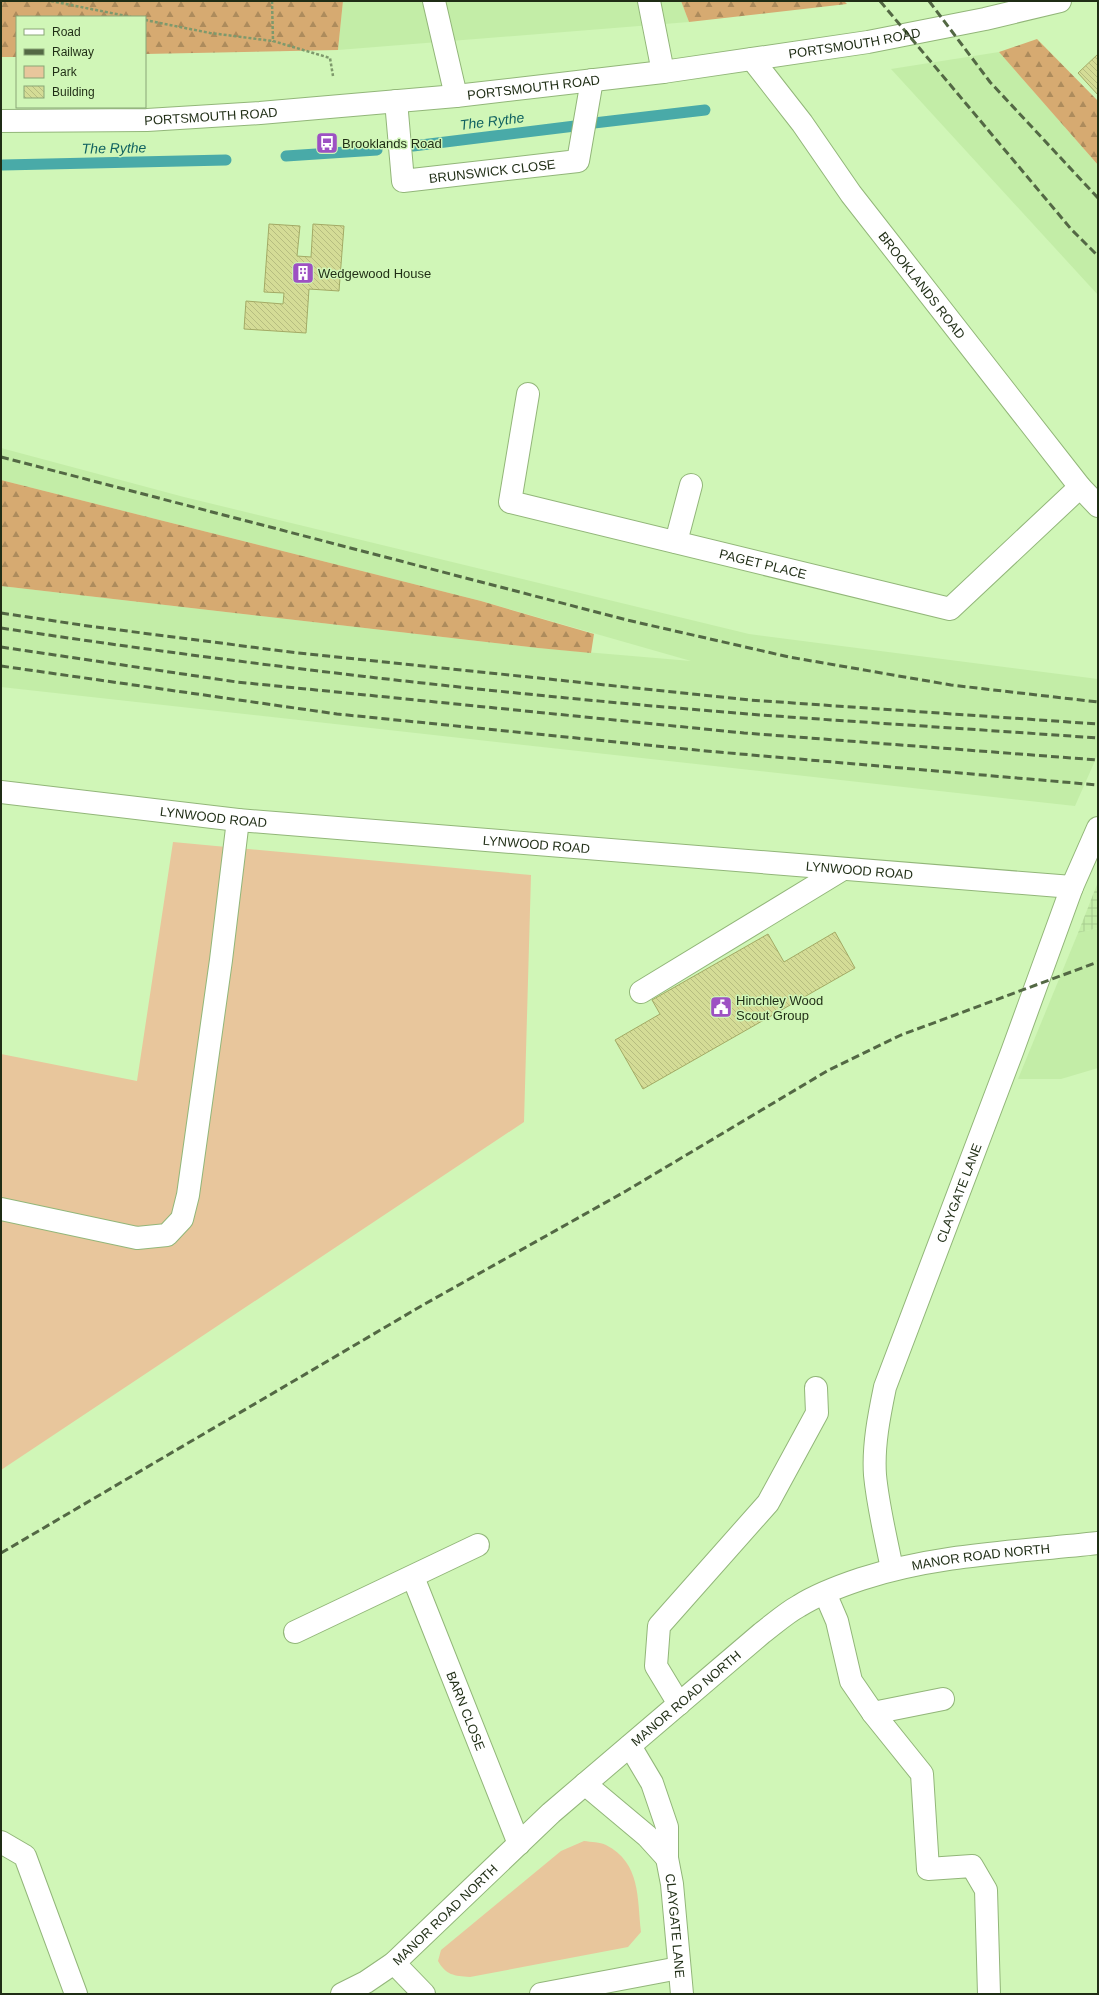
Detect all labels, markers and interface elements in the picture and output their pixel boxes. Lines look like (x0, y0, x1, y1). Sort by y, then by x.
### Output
legend (16, 16, 146, 108)
street label: PORTSMOUTH ROAD (787, 24, 922, 61)
text: Road (52, 25, 81, 39)
text: Railway (52, 45, 94, 59)
text: Park (52, 65, 78, 79)
street label: PORTSMOUTH ROAD (466, 72, 601, 102)
text: Building (52, 85, 95, 99)
street label: PORTSMOUTH ROAD (144, 104, 278, 128)
water label: The Rythe (459, 109, 525, 133)
bus stop icon: Brooklands Road (314, 130, 340, 156)
place label: Brooklands Road (342, 136, 442, 151)
water label: The Rythe (82, 139, 147, 157)
street label: BRUNSWICK CLOSE (428, 156, 556, 185)
street label: BROOKLANDS ROAD (876, 229, 969, 341)
building icon: Wedgewood House (290, 260, 316, 286)
place label: Wedgewood House (318, 266, 431, 281)
street label: PAGET PLACE (718, 546, 809, 581)
street label: LYNWOOD ROAD (159, 803, 268, 830)
street label: LYNWOOD ROAD (482, 832, 591, 856)
street label: LYNWOOD ROAD (805, 858, 914, 882)
place label: Hinchley Wood Scout Group (736, 993, 823, 1023)
public building icon: Hinchley Wood Scout Group (708, 994, 734, 1020)
street label: CLAYGATE LANE (933, 1141, 984, 1245)
street label: MANOR ROAD NORTH (910, 1540, 1051, 1573)
street label: MANOR ROAD NORTH (628, 1647, 744, 1749)
street label: BARN CLOSE (444, 1669, 489, 1753)
street label: MANOR ROAD NORTH (389, 1861, 500, 1968)
street label: CLAYGATE LANE (663, 1872, 688, 1979)

